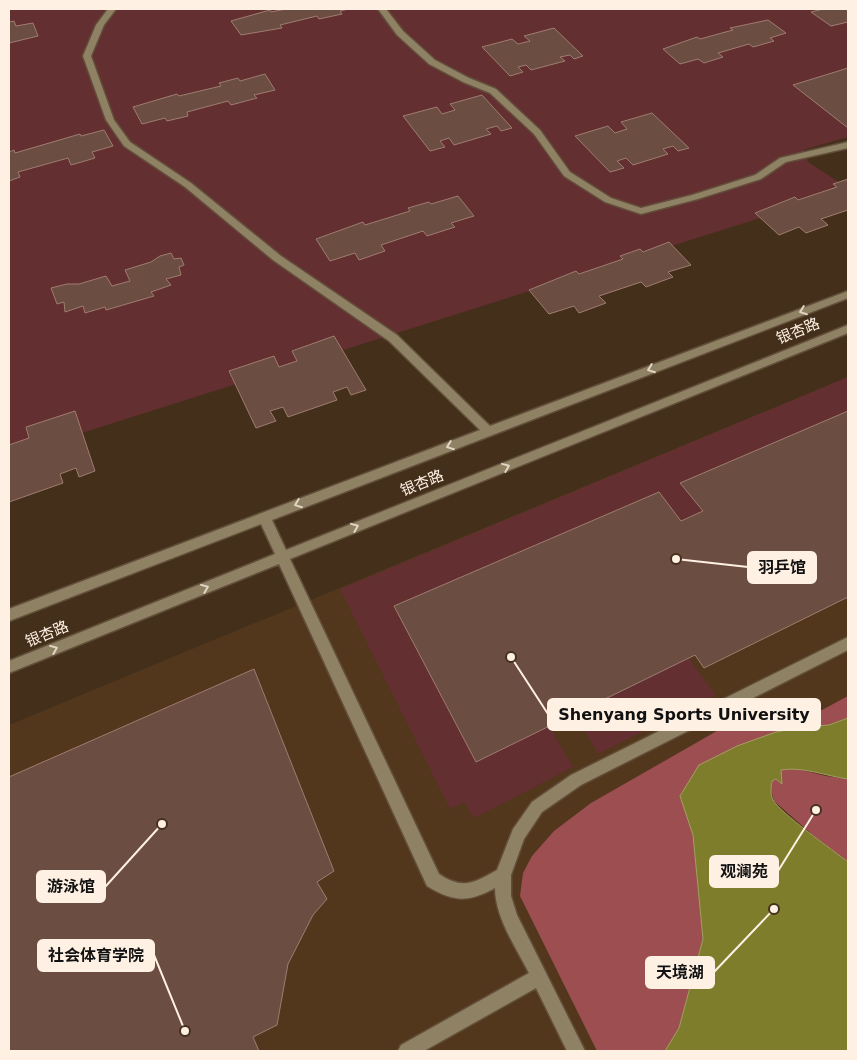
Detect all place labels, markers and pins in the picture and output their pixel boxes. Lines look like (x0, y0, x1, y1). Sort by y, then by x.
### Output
callout: 羽乒馆 (748, 552, 816, 583)
callout: Shenyang Sports University (548, 699, 820, 730)
callout: 观澜苑 (710, 856, 778, 887)
callout: 游泳馆 (37, 871, 105, 902)
callout: 社会体育学院 (38, 940, 154, 971)
callout: 天境湖 (646, 957, 714, 988)

